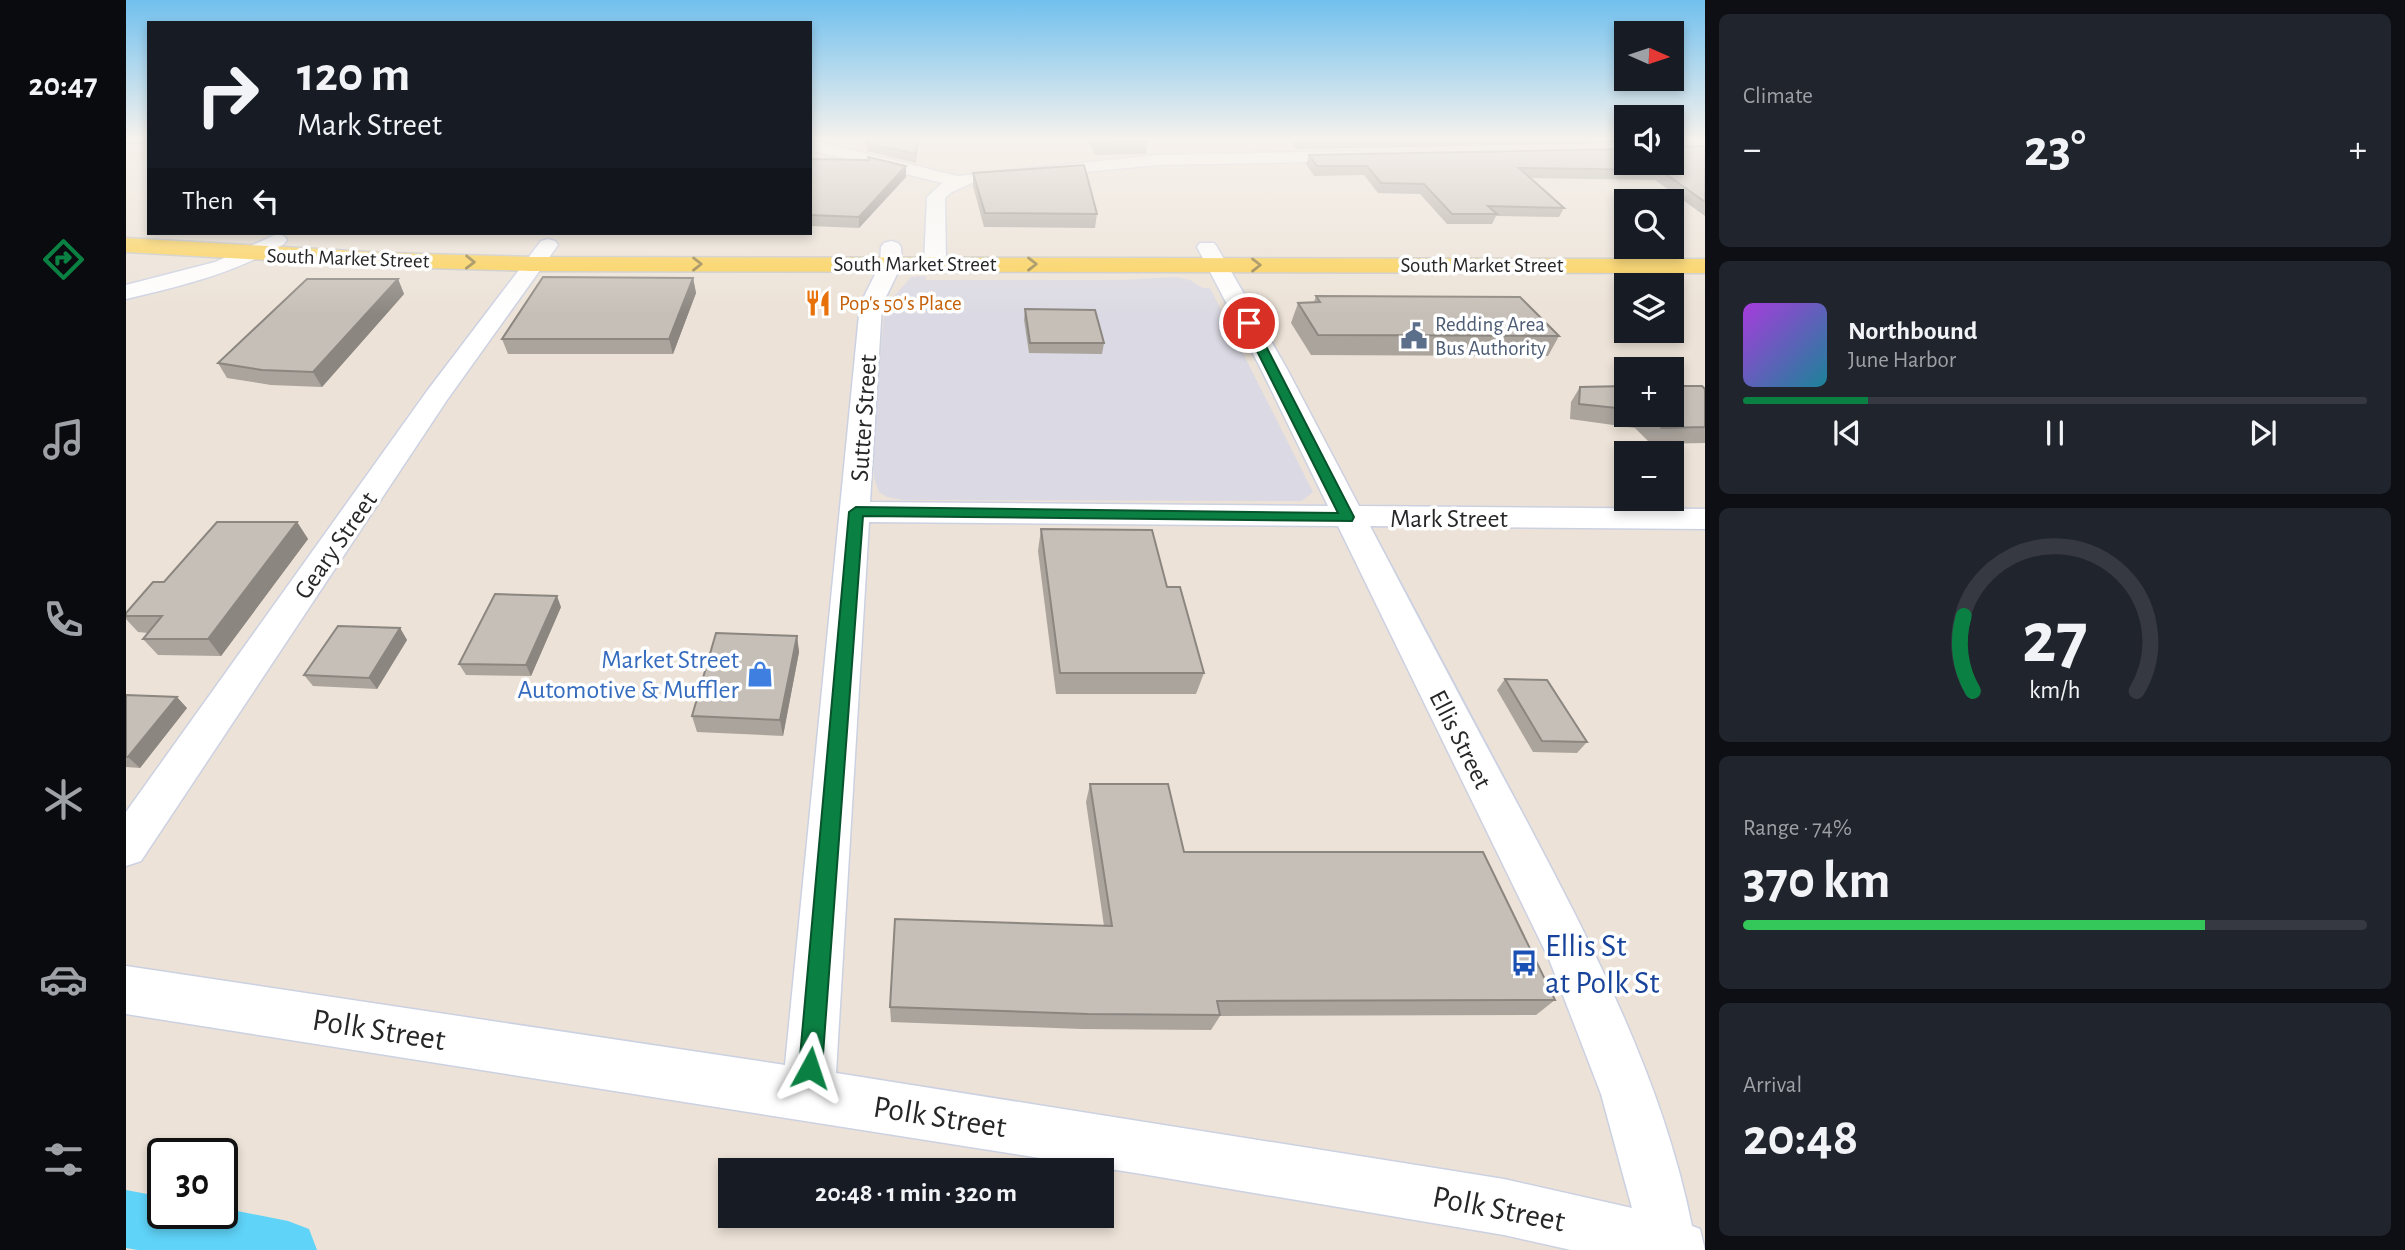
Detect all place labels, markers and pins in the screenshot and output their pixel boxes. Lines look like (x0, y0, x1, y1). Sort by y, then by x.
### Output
restaurant icon: Pop's 50's Place (803, 288, 833, 318)
place label: Pop's 50's Place (839, 293, 962, 314)
pin (1219, 293, 1279, 353)
place label: Redding Area Bus Authority (1435, 314, 1546, 359)
public building icon: Redding Area Bus Authority (1399, 321, 1429, 351)
place label: Market Street Automotive & Muffler (517, 647, 740, 703)
shop icon: Market Street Automotive & Muffler (745, 659, 775, 689)
place label: Ellis St at Polk St (1545, 930, 1659, 999)
bus stop icon: Ellis St at Polk St (1509, 948, 1539, 978)

